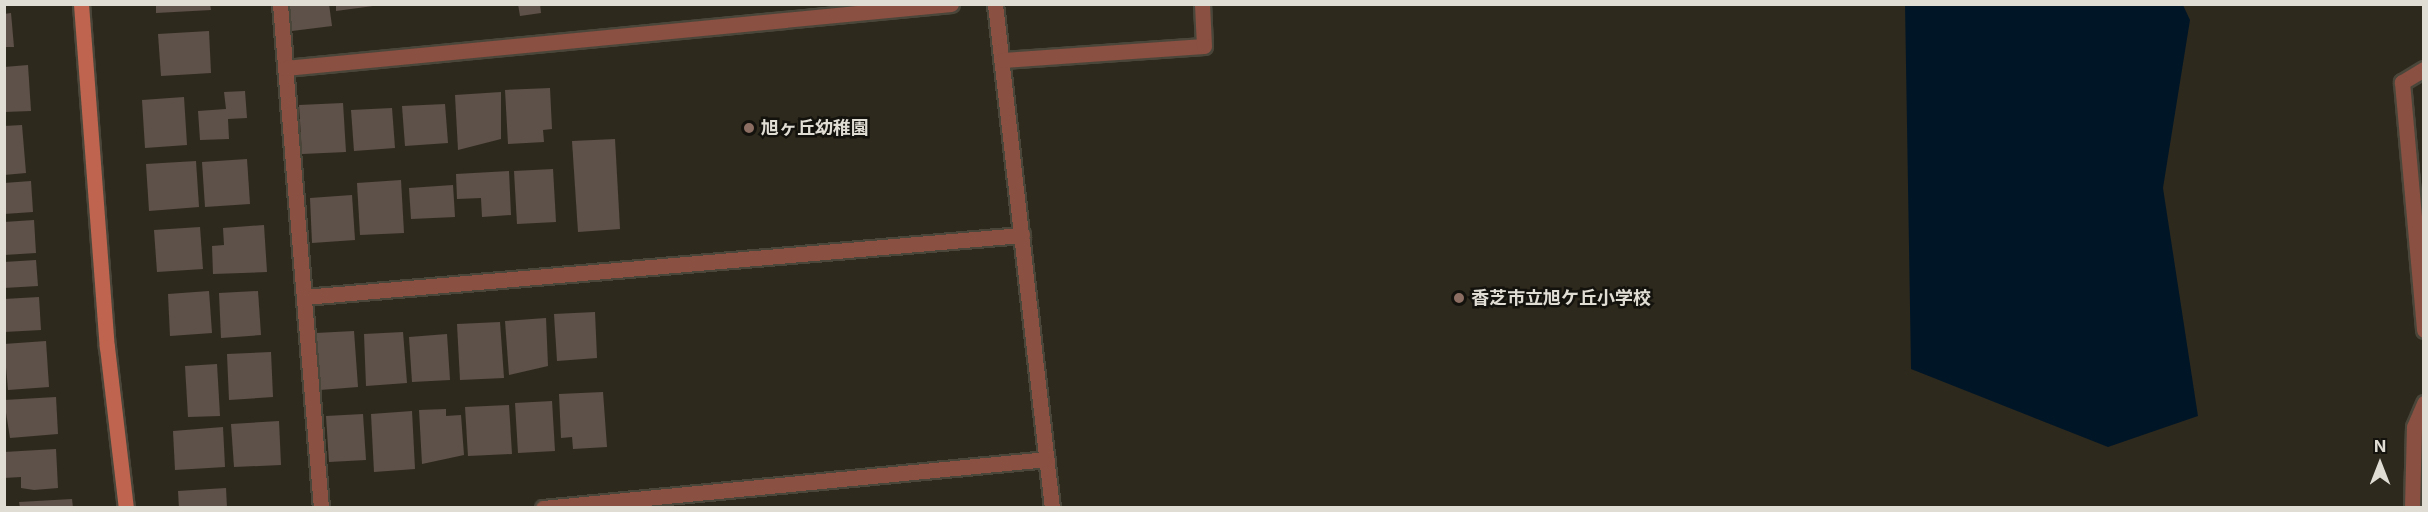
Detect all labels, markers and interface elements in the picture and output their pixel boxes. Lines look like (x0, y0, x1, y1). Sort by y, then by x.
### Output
place label: 旭ヶ丘幼稚園 (761, 117, 869, 139)
marker: 旭ヶ丘幼稚園 (742, 121, 756, 135)
place label: 香芝市立旭ケ丘小学校 (1471, 287, 1651, 309)
marker: 香芝市立旭ケ丘小学校 (1452, 291, 1466, 305)
north arrow (2350, 434, 2410, 494)
text: N (2374, 436, 2386, 456)

